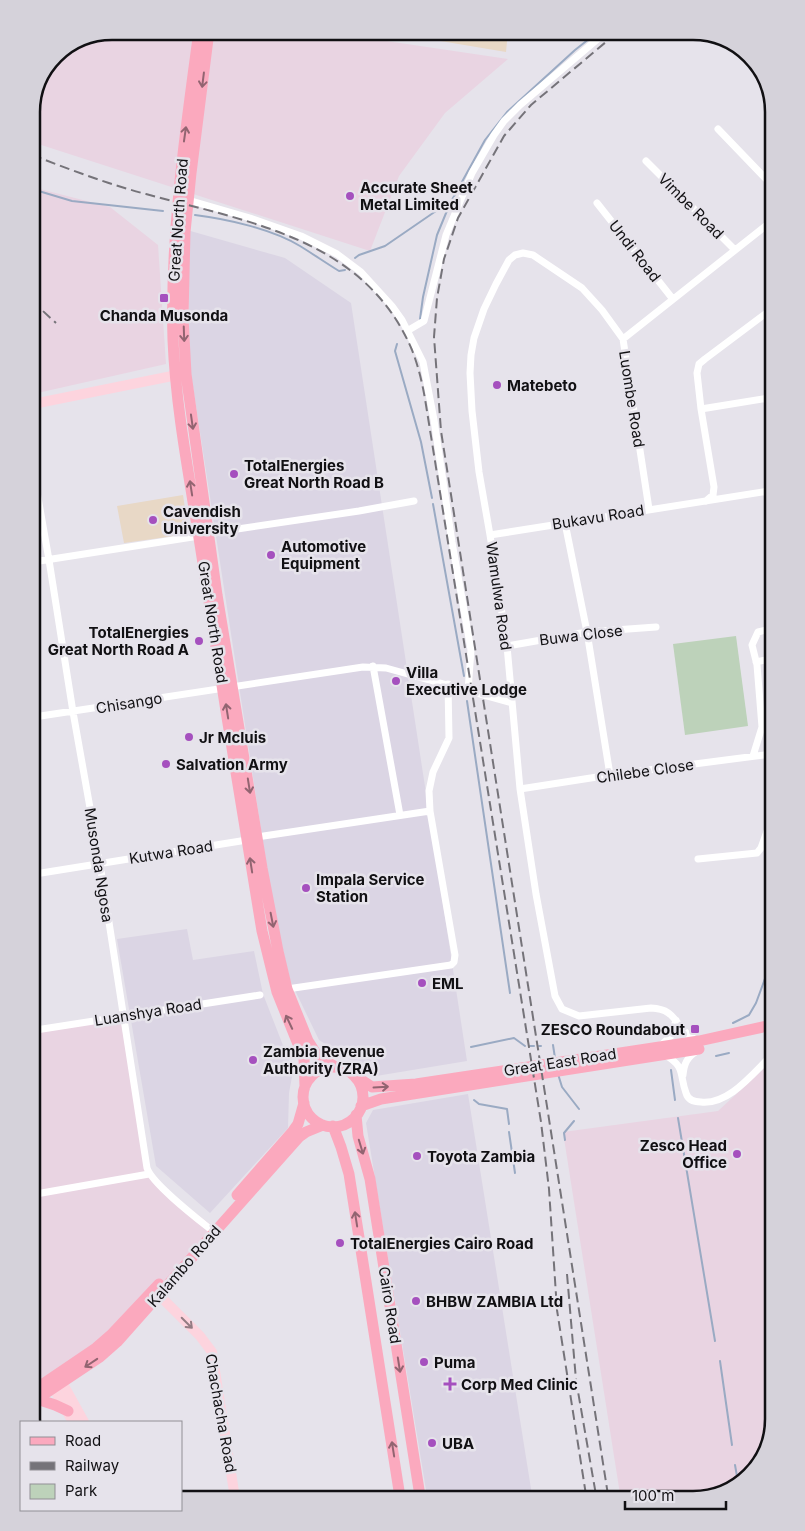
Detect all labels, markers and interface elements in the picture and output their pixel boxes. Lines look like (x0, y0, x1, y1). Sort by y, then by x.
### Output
one-way arrow (198, 71, 208, 87)
one-way arrow (180, 127, 190, 143)
street label: Great North Road (164, 158, 192, 282)
street label: Vimbe Road (654, 169, 728, 243)
place label: Accurate Sheet Metal Limited (360, 178, 473, 214)
marker: Accurate Sheet Metal Limited (344, 190, 356, 202)
street label: Undi Road (605, 216, 665, 286)
marker: Chanda Musonda (158, 292, 170, 304)
place label: Chanda Musonda (100, 306, 228, 325)
one-way arrow (179, 326, 188, 342)
street label: Luombe Road (615, 349, 649, 449)
place label: Matebeto (507, 376, 577, 395)
marker: Matebeto (491, 379, 503, 391)
one-way arrow (188, 414, 198, 430)
place label: TotalEnergies Great North Road B (244, 456, 384, 492)
marker: TotalEnergies Great North Road B (228, 468, 240, 480)
one-way arrow (186, 480, 196, 496)
street label: Bukavu Road (551, 500, 645, 534)
place label: Cavendish University (163, 502, 241, 538)
marker: Cavendish University (147, 514, 159, 526)
place label: Automotive Equipment (281, 537, 366, 573)
street label: Wamulwa Road (482, 541, 516, 651)
marker: Automotive Equipment (265, 549, 277, 561)
street label: Great North Road (194, 560, 232, 684)
street label: Buwa Close (538, 620, 624, 650)
place label: TotalEnergies Great North Road A (48, 623, 189, 659)
marker: TotalEnergies Great North Road A (193, 635, 205, 647)
place label: Villa Executive Lodge (406, 663, 527, 699)
marker: Villa Executive Lodge (390, 675, 402, 687)
street label: Chisango (94, 688, 164, 718)
one-way arrow (221, 704, 231, 720)
place label: Jr Mcluis (199, 728, 266, 747)
marker: Jr Mcluis (183, 731, 195, 743)
place label: Salvation Army (176, 755, 288, 774)
street label: Chilebe Close (595, 755, 695, 787)
marker: Salvation Army (160, 758, 172, 770)
one-way arrow (244, 778, 254, 794)
street label: Musonda Ngosa (81, 806, 117, 924)
street label: Kutwa Road (128, 836, 214, 868)
one-way arrow (246, 857, 256, 873)
place label: Impala Service Station (316, 870, 425, 906)
marker: Impala Service Station (300, 882, 312, 894)
one-way arrow (267, 911, 277, 927)
place label: EML (432, 974, 464, 993)
marker: EML (416, 977, 428, 989)
street label: Luanshya Road (93, 994, 203, 1030)
one-way arrow (284, 1015, 294, 1030)
place label: ZESCO Roundabout (541, 1020, 686, 1039)
marker: ZESCO Roundabout (689, 1023, 701, 1035)
place label: Zambia Revenue Authority (ZRA) (263, 1042, 385, 1078)
street label: Great East Road (502, 1044, 618, 1080)
marker: Zambia Revenue Authority (ZRA) (247, 1054, 259, 1066)
one-way arrow (373, 1082, 389, 1091)
place label: Zesco Head Office (640, 1136, 727, 1172)
one-way arrow (357, 1139, 366, 1154)
place label: Toyota Zambia (427, 1147, 535, 1166)
marker: Zesco Head Office (731, 1148, 743, 1160)
marker: Toyota Zambia (411, 1150, 423, 1162)
one-way arrow (351, 1211, 361, 1227)
street label: Kalambo Road (143, 1221, 225, 1311)
place label: TotalEnergies Cairo Road (350, 1234, 533, 1253)
marker: TotalEnergies Cairo Road (334, 1237, 346, 1249)
street label: Cairo Road (375, 1265, 405, 1345)
place label: BHBW ZAMBIA Ltd (426, 1292, 563, 1311)
marker: BHBW ZAMBIA Ltd (410, 1295, 422, 1307)
one-way arrow (180, 1316, 192, 1328)
street label: Chachacha Road (201, 1352, 241, 1474)
place label: Puma (434, 1353, 475, 1372)
marker: Puma (418, 1356, 430, 1368)
one-way arrow (395, 1357, 405, 1373)
one-way arrow (84, 1358, 98, 1368)
place label: Corp Med Clinic (461, 1375, 578, 1394)
marker: Corp Med Clinic (443, 1377, 457, 1391)
legend (20, 1421, 182, 1511)
text: Road (65, 1431, 101, 1450)
place label: UBA (442, 1434, 474, 1453)
marker: UBA (426, 1437, 438, 1449)
one-way arrow (387, 1441, 397, 1457)
text: Railway (65, 1456, 120, 1475)
scale bar (625, 1478, 726, 1510)
text: Park (65, 1481, 98, 1500)
text: 100 m (632, 1486, 674, 1505)

